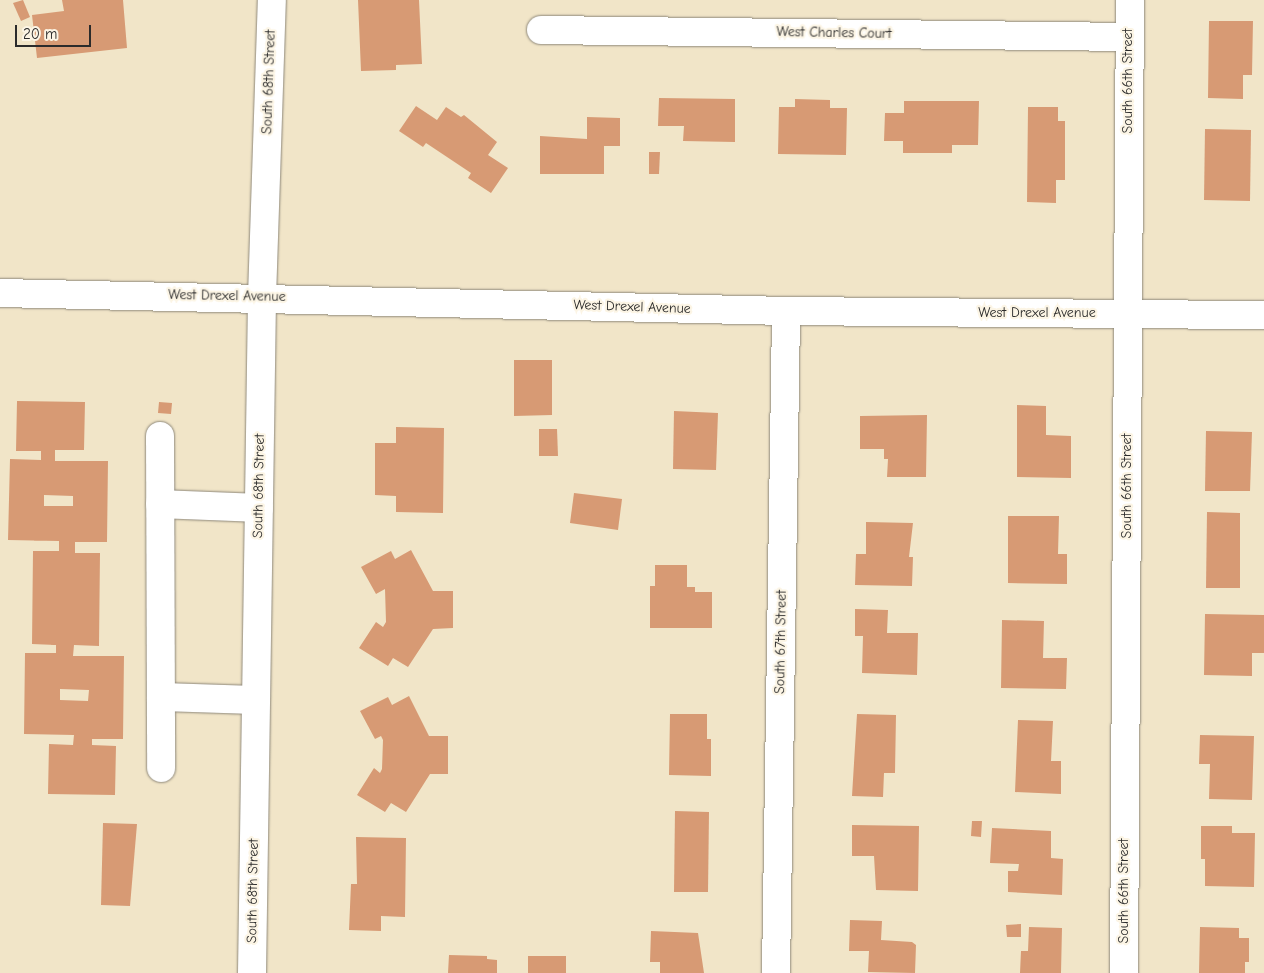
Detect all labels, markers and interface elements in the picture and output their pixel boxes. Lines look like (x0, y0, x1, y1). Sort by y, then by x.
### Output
scale bar (18, 15, 94, 47)
street label: West Charles Court (776, 24, 892, 42)
text: 20 m (23, 25, 57, 43)
street label: South 68th Street (259, 29, 279, 135)
street label: South 66th Street (1120, 29, 1136, 133)
street label: West Drexel Avenue (168, 287, 286, 305)
street label: West Drexel Avenue (573, 297, 691, 317)
street label: West Drexel Avenue (978, 305, 1096, 321)
street label: South 68th Street (250, 434, 268, 538)
street label: South 66th Street (1119, 434, 1135, 538)
street label: South 67th Street (772, 590, 790, 694)
street label: South 68th Street (244, 839, 262, 943)
street label: South 66th Street (1116, 839, 1132, 943)

